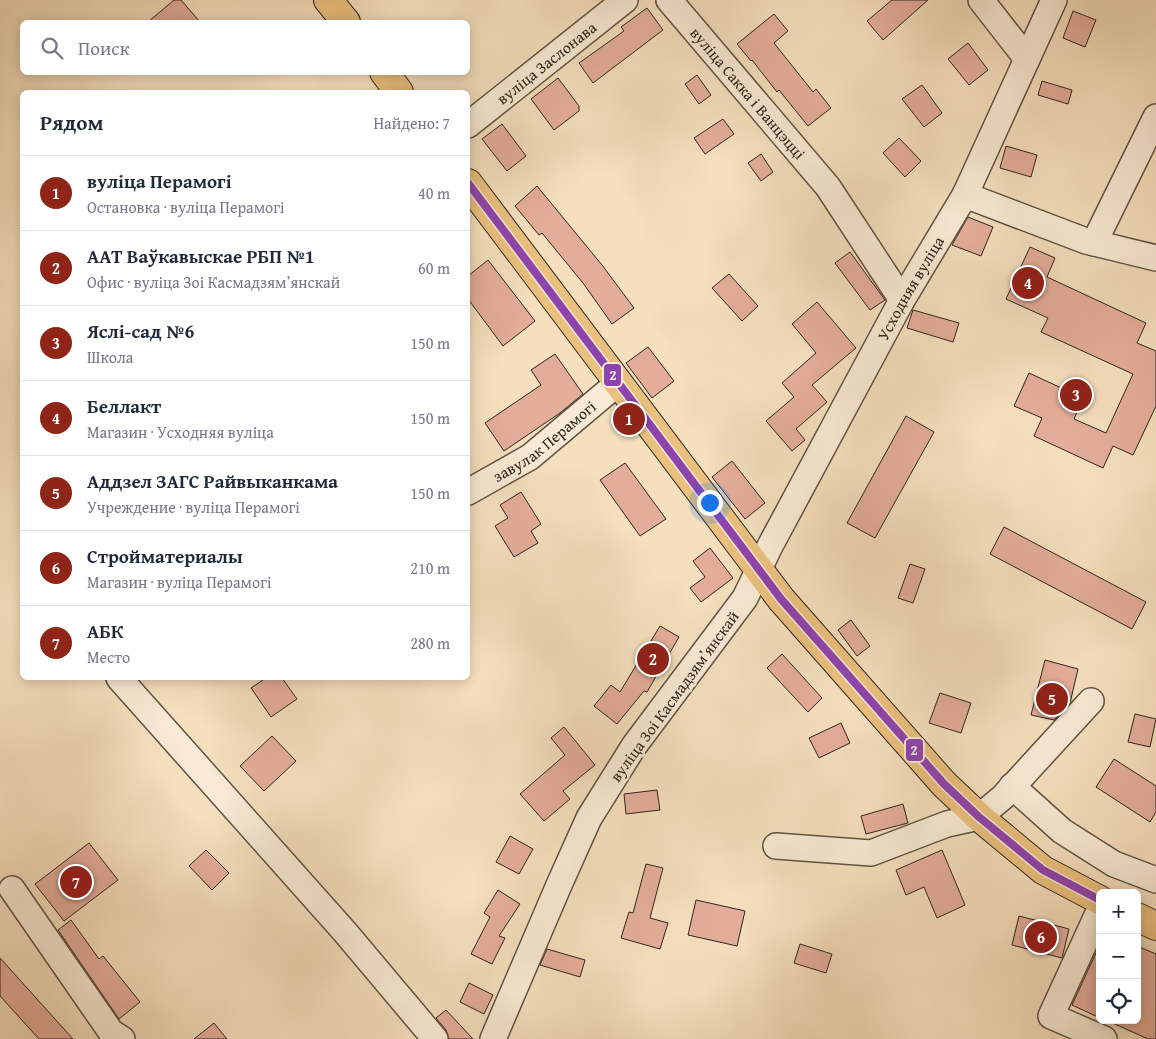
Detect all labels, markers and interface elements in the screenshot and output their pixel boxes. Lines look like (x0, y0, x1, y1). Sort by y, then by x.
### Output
street label: вуліца Заслонава (491, 15, 602, 110)
search box (20, 20, 470, 75)
street label: вуліца Сакка і Ванцэцці (685, 22, 812, 165)
icon: search (38, 34, 66, 62)
text: Поиск (78, 34, 130, 62)
text: Рядом (40, 107, 103, 138)
text: Найдено: 7 (373, 111, 450, 135)
text: вуліца Перамогі (87, 167, 232, 195)
text: 1 (52, 181, 60, 205)
text: 40 m (418, 181, 450, 205)
text: Остановка · вуліца Перамогі (87, 195, 285, 219)
street label: Усходняя вуліца (871, 231, 950, 345)
text: ААТ Ваўкавыскае РБП №1 (87, 242, 315, 270)
text: 2 (52, 256, 60, 280)
text: 60 m (418, 256, 450, 280)
pin: 4 (1012, 264, 1044, 302)
text: Офис · вуліца Зоі Касмадзямʼянскай (87, 270, 340, 294)
text: Яслі-сад №6 (87, 317, 194, 345)
text: 3 (52, 331, 60, 355)
text: 150 m (410, 331, 450, 355)
text: Школа (87, 345, 133, 369)
line badge: 2 (603, 363, 622, 387)
text: 2 (609, 365, 617, 385)
pin: 3 (1060, 376, 1092, 414)
text: Беллакт (87, 392, 161, 420)
street label: завулак Перамогі (488, 394, 601, 488)
pin: 1 (613, 400, 645, 438)
text: 4 (52, 406, 60, 430)
text: 150 m (410, 406, 450, 430)
text: Магазин · Усходняя вуліца (87, 420, 274, 444)
text: Аддзел ЗАГС Райвыканкама (87, 467, 338, 495)
text: 5 (52, 481, 60, 505)
text: 150 m (410, 481, 450, 505)
your location (697, 490, 723, 516)
text: Учреждение · вуліца Перамогі (87, 495, 300, 519)
text: Стройматериалы (87, 542, 243, 570)
text: 6 (52, 556, 60, 580)
text: 210 m (410, 556, 450, 580)
text: Магазин · вуліца Перамогі (87, 570, 271, 594)
street label: вуліца Зоі Касмадзямʼянскай (604, 605, 745, 787)
text: АБК (87, 617, 124, 645)
text: 7 (52, 631, 60, 655)
text: 280 m (410, 631, 450, 655)
pin: 2 (637, 640, 669, 678)
text: Место (87, 645, 130, 669)
pin: 5 (1036, 680, 1068, 718)
line badge: 2 (905, 738, 924, 762)
text: 2 (910, 740, 918, 760)
pin: 7 (60, 863, 92, 901)
map controls (1096, 889, 1141, 1024)
button: + (1096, 889, 1141, 934)
pin: 6 (1025, 918, 1057, 956)
button: − (1096, 934, 1141, 979)
button: locate (1096, 979, 1141, 1024)

